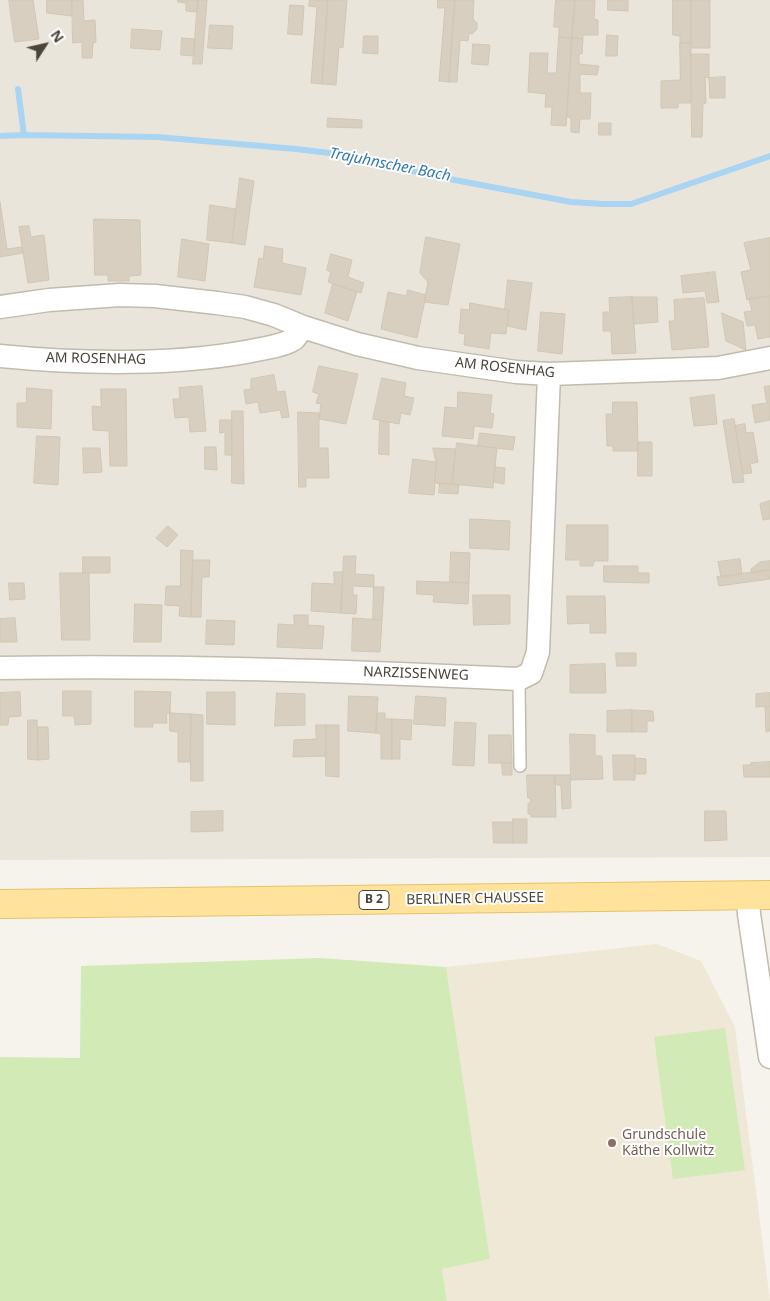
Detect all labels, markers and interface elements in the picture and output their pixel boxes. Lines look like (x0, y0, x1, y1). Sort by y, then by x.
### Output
north arrow (20, 20, 70, 70)
text: N (47, 26, 69, 46)
water label: Trajuhnscher Bach (328, 144, 452, 186)
street label: AM ROSENHAG (46, 350, 146, 368)
street label: AM ROSENHAG (454, 354, 556, 382)
street label: NARZISSENWEG (363, 664, 469, 684)
street label: BERLINER CHAUSSEE (406, 889, 544, 909)
road number: B 2 (359, 890, 389, 910)
place label: Grundschule Käthe Kollwitz (622, 1127, 714, 1160)
marker: Grundschule Käthe Kollwitz (606, 1137, 618, 1149)

